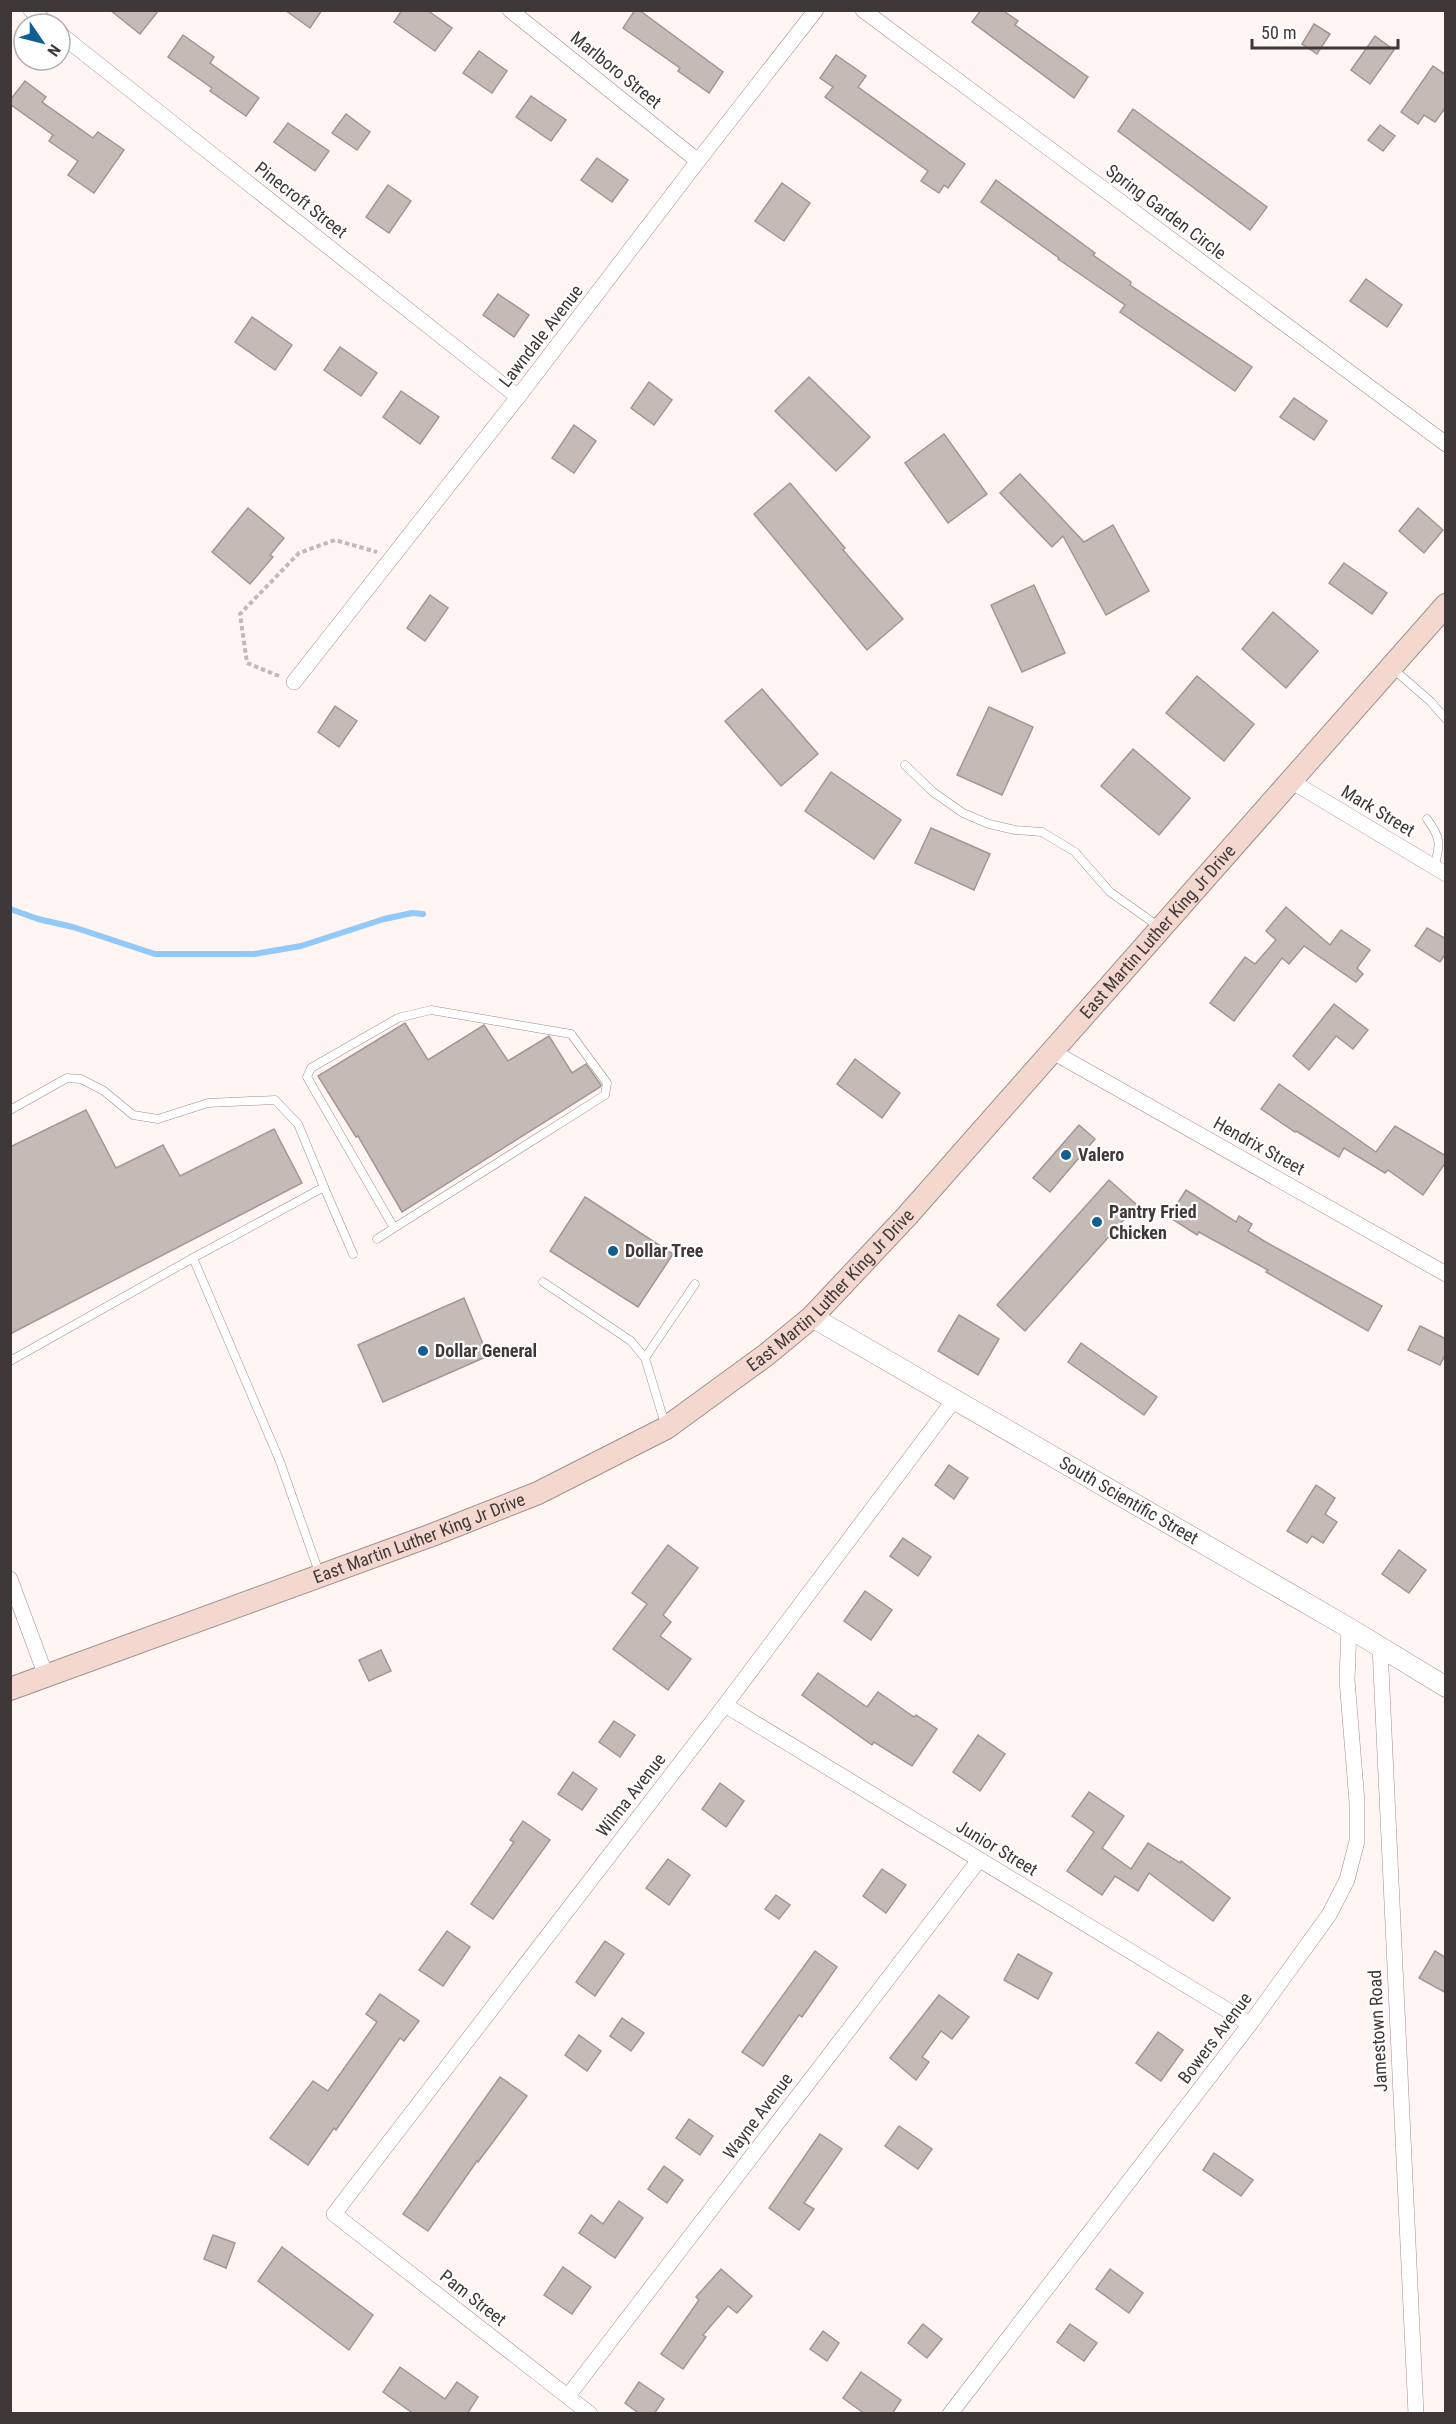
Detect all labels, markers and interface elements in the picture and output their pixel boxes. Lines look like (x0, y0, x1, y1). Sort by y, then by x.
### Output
north arrow (12, 12, 72, 72)
scale bar (1252, 12, 1398, 50)
text: 50 m (1261, 22, 1296, 43)
street label: Marlboro Street (567, 27, 666, 113)
text: N (43, 41, 64, 60)
street label: Pinecroft Street (251, 157, 352, 242)
street label: Spring Garden Circle (1102, 160, 1230, 264)
street label: Lawndale Avenue (494, 281, 587, 391)
street label: Mark Street (1338, 780, 1419, 841)
street label: East Martin Luther King Jr Drive (1075, 840, 1240, 1023)
street label: Hendrix Street (1210, 1112, 1309, 1179)
place label: Valero (1078, 1144, 1124, 1165)
marker: Valero (1059, 1148, 1073, 1162)
place label: Pantry Fried Chicken (1109, 1201, 1197, 1243)
street label: East Martin Luther King Jr Drive (743, 1205, 918, 1375)
marker: Pantry Fried Chicken (1090, 1215, 1104, 1229)
place label: Dollar Tree (625, 1240, 704, 1261)
marker: Dollar Tree (606, 1244, 620, 1258)
place label: Dollar General (435, 1340, 537, 1361)
marker: Dollar General (416, 1344, 430, 1358)
street label: South Scientific Street (1056, 1452, 1202, 1548)
street label: East Martin Luther King Jr Drive (310, 1488, 528, 1587)
street label: Wilma Avenue (592, 1749, 670, 1841)
street label: Junior Street (953, 1815, 1042, 1880)
street label: Jamestown Road (1364, 1969, 1391, 2093)
street label: Bowers Avenue (1174, 1988, 1256, 2087)
street label: Wayne Avenue (718, 2068, 797, 2163)
street label: Pam Street (436, 2265, 511, 2330)

